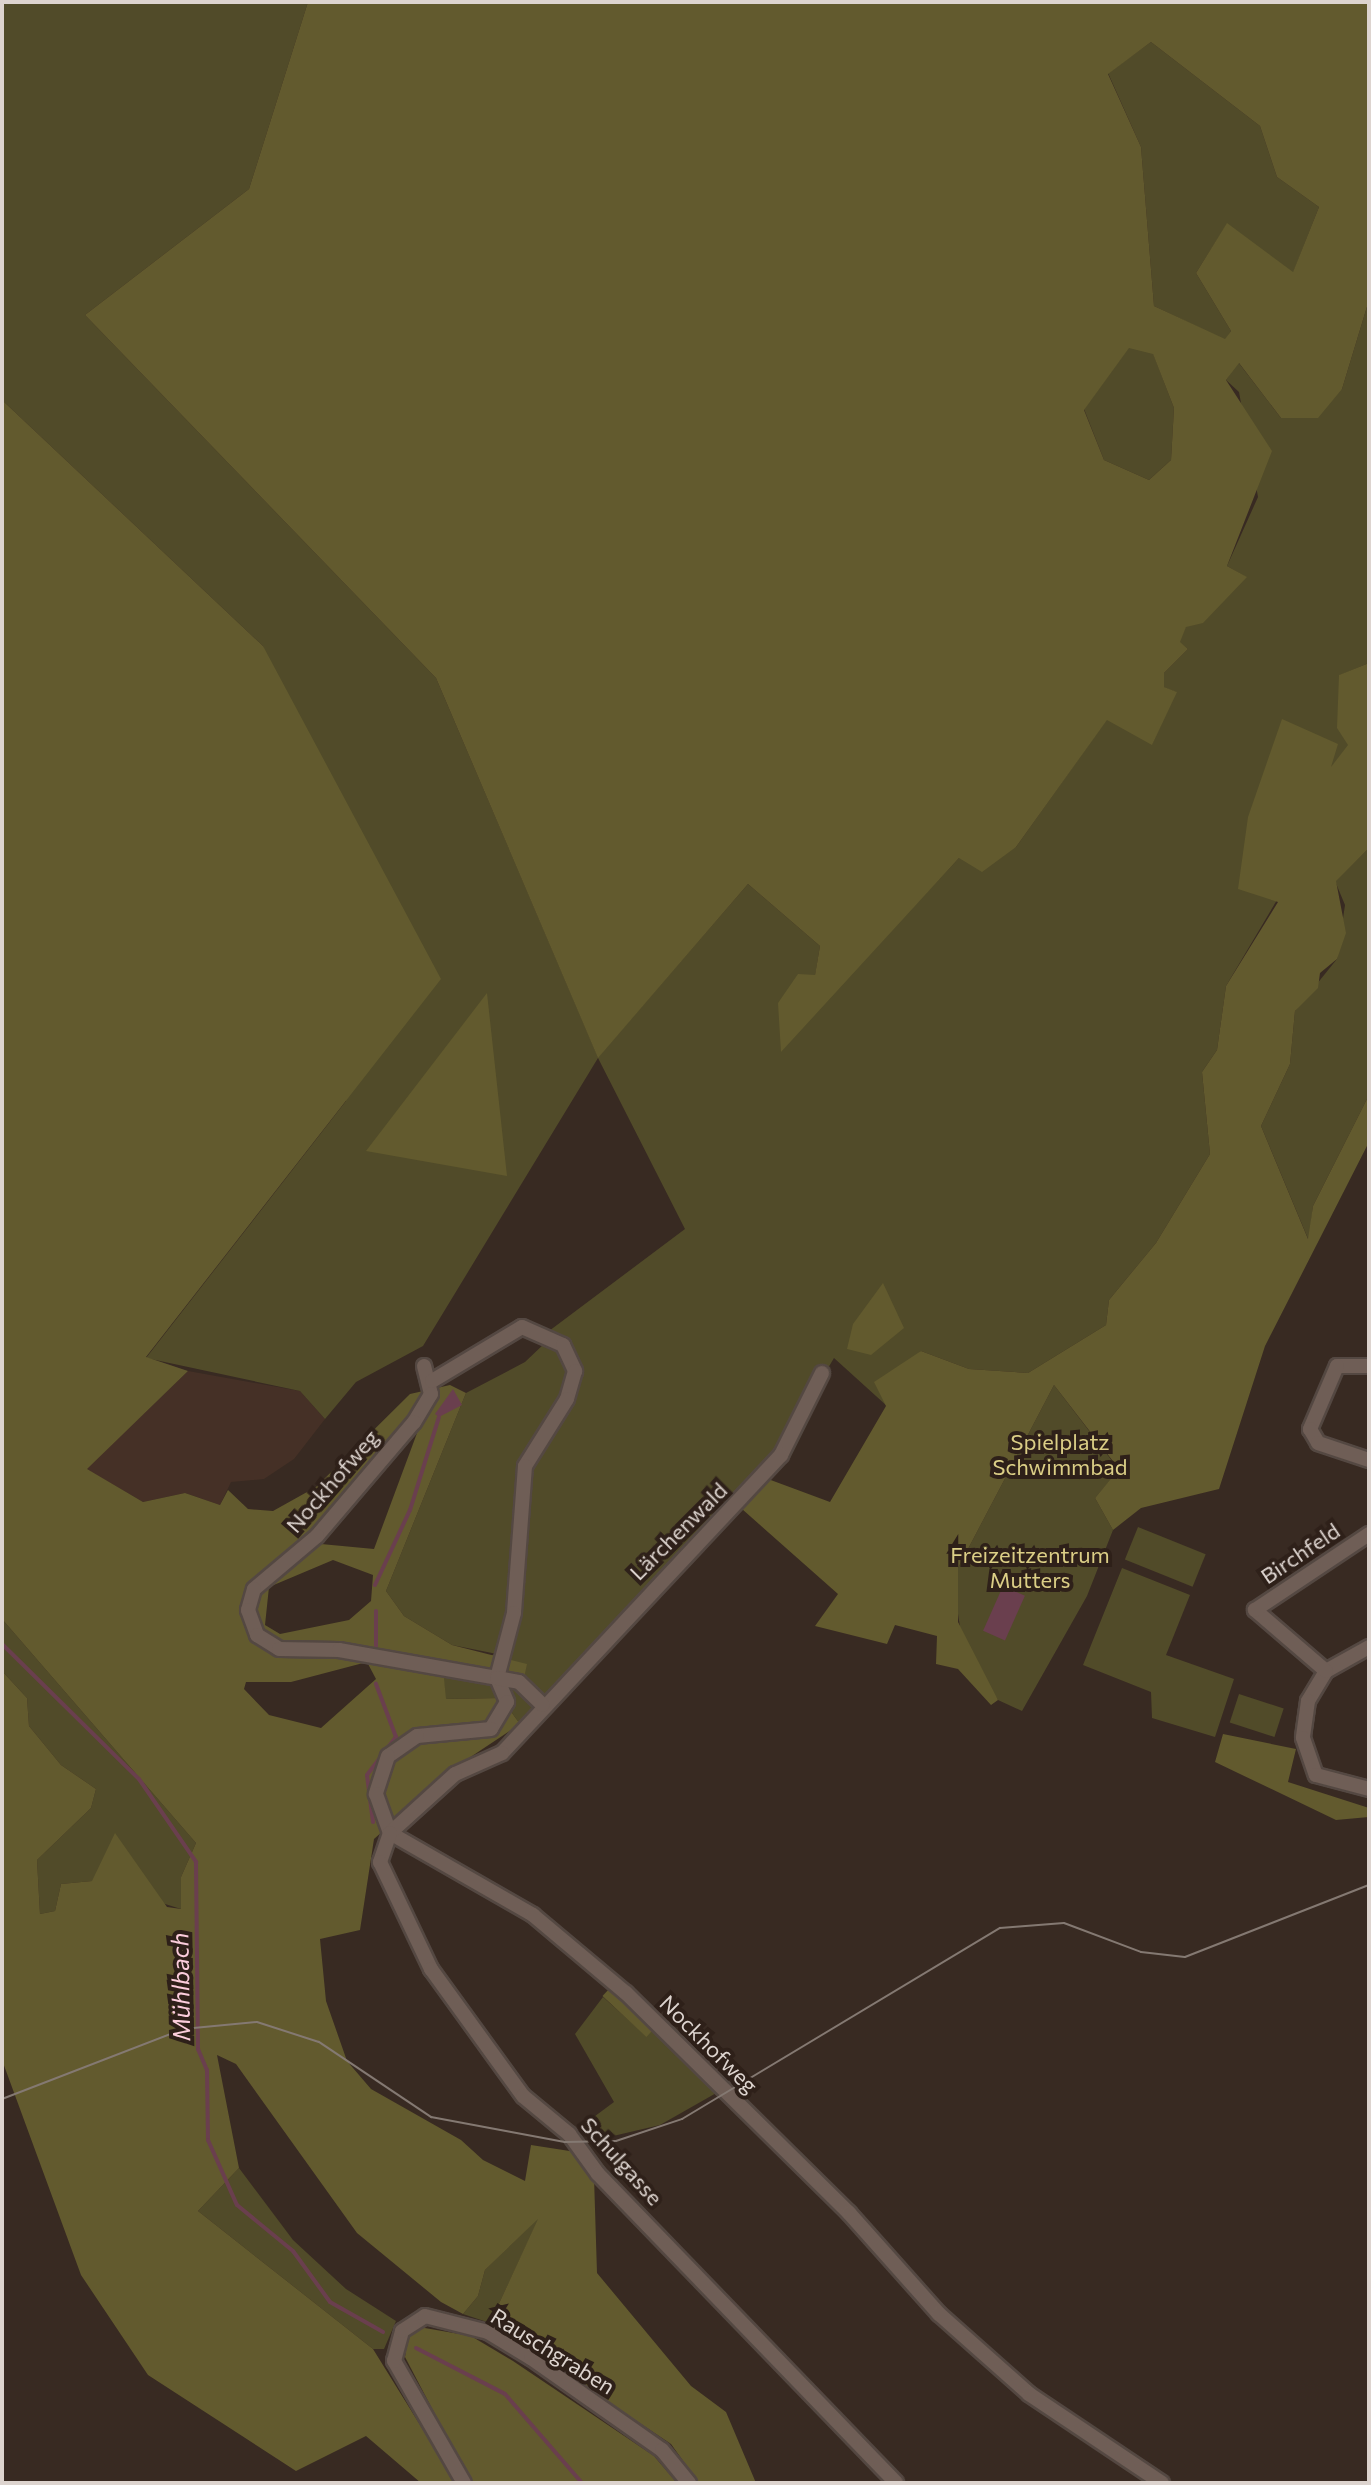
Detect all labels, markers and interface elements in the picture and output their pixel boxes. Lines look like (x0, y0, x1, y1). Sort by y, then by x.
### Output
street label: Nockhofweg (280, 1424, 384, 1538)
park label: Spielplatz Schwimmbad (992, 1428, 1128, 1480)
street label: Lärchenwald (624, 1477, 732, 1585)
street label: Birchfeld (1255, 1517, 1345, 1589)
park label: Freizeitzentrum Mutters (950, 1541, 1110, 1592)
water label: Mühlbach (165, 1932, 195, 2042)
street label: Nockhofweg (655, 1990, 763, 2098)
street label: Schulgasse (576, 2112, 668, 2210)
street label: Rauschgraben (486, 2302, 620, 2400)

